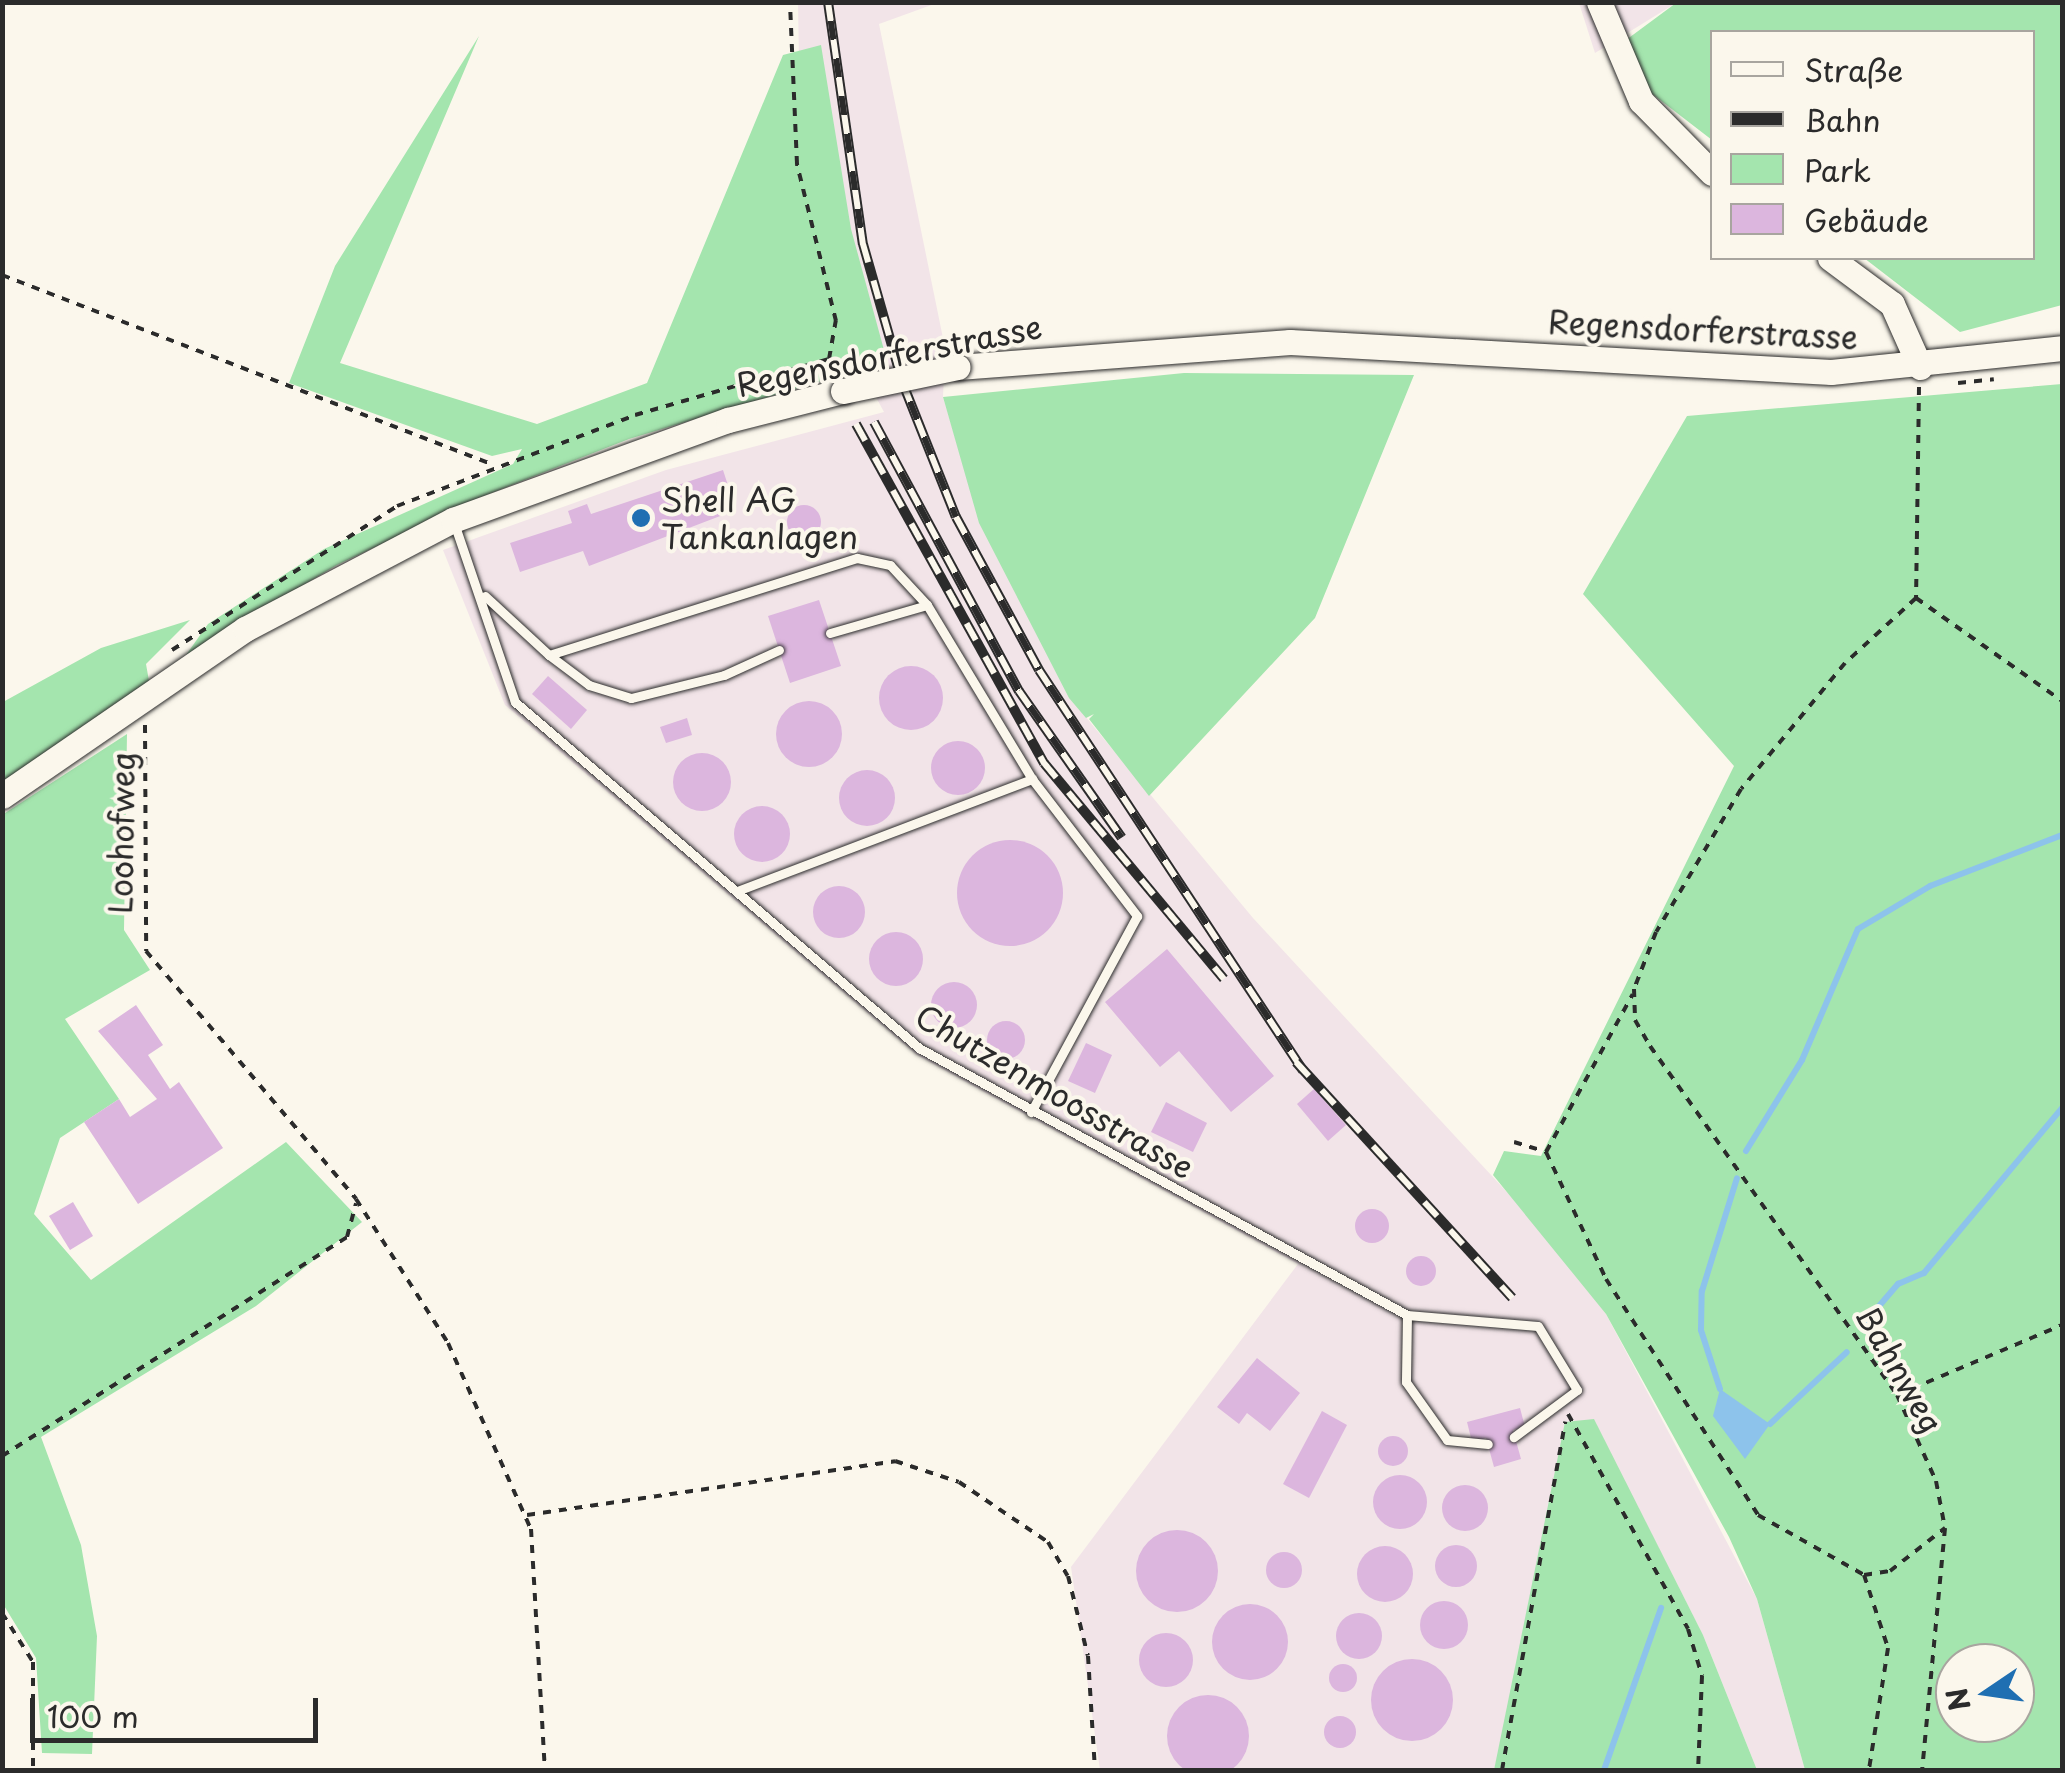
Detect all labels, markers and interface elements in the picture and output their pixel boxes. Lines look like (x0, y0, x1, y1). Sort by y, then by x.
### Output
legend (1710, 30, 2035, 260)
text: Straße (1804, 47, 1903, 92)
text: Bahn (1804, 97, 1881, 142)
text: Park (1804, 147, 1871, 192)
text: Gebäude (1804, 197, 1929, 242)
street label: Regensdorferstrasse (1547, 302, 1859, 356)
street label: Regensdorferstrasse (733, 307, 1045, 403)
place label: Shell AG Tankanlagen (661, 481, 858, 556)
marker: Shell AG Tankanlagen (630, 507, 652, 529)
street label: Loohofweg (100, 752, 142, 914)
street label: Chutzenmoosstrasse (909, 996, 1201, 1186)
street label: Bahnweg (1848, 1299, 1952, 1439)
north arrow (1935, 1643, 2035, 1743)
scale bar (35, 1678, 322, 1740)
text: N (1934, 1684, 1981, 1715)
text: 100 m (47, 1693, 139, 1738)

